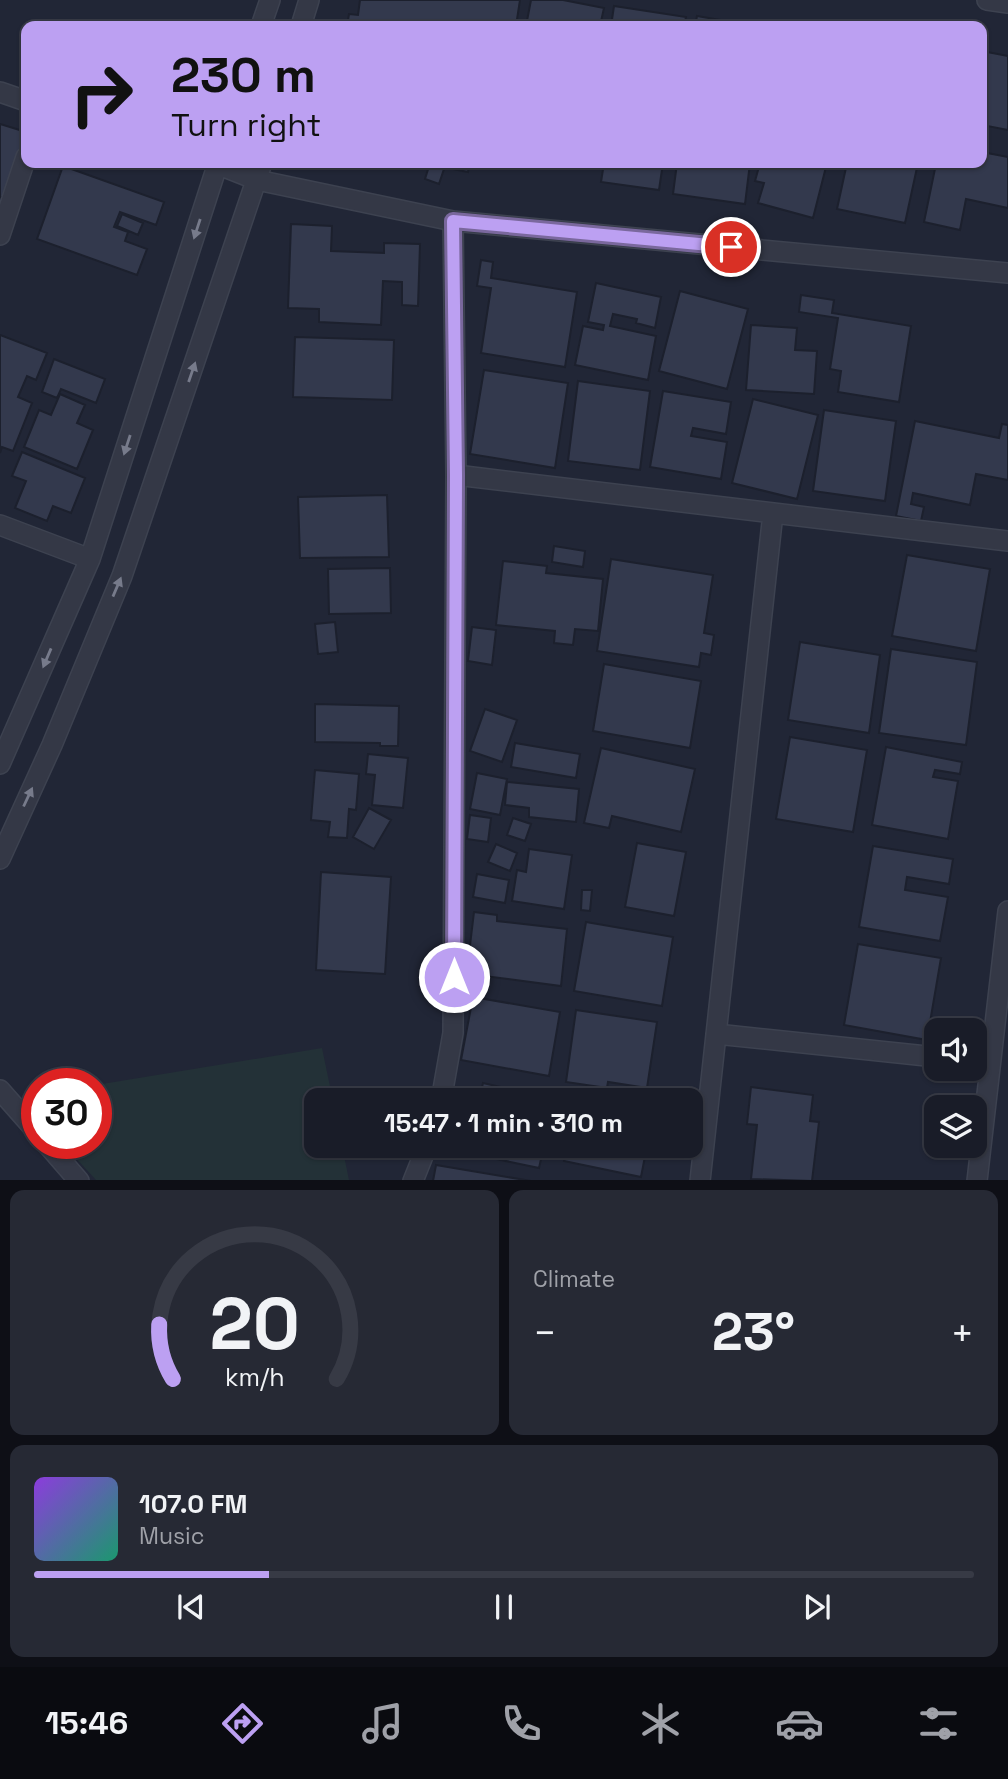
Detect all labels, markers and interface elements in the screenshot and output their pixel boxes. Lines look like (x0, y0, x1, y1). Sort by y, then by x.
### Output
text: 230 m (171, 44, 316, 106)
icon: right (56, 49, 147, 140)
text: Turn right (171, 105, 321, 145)
pin (701, 217, 761, 277)
one-way arrow (191, 219, 201, 240)
icon: arrive (712, 228, 750, 266)
one-way arrow (187, 362, 198, 383)
one-way arrow (121, 435, 131, 456)
one-way arrow (112, 577, 123, 598)
one-way arrow (41, 648, 52, 669)
one-way arrow (22, 787, 34, 807)
position arrow (417, 940, 491, 1014)
map controls (924, 1018, 987, 1158)
button: sound (924, 1018, 987, 1081)
speed limit sign: 30 (21, 1068, 112, 1159)
button: layers (924, 1095, 987, 1158)
text: 15:47 · 1 min · 310 m (384, 1106, 623, 1140)
text: Climate (533, 1264, 615, 1294)
text: 20 (209, 1277, 300, 1370)
text: 23° (712, 1299, 795, 1365)
text: − (533, 1309, 557, 1357)
text: + (950, 1309, 974, 1357)
text: km/h (225, 1360, 284, 1392)
text: 107.0 FM (139, 1487, 247, 1521)
text: Music (139, 1521, 204, 1551)
icon: previous (172, 1588, 210, 1626)
icon: pause (485, 1588, 523, 1626)
icon: next (798, 1588, 836, 1626)
icon: directions (218, 1699, 267, 1748)
icon: music (358, 1699, 407, 1748)
icon: phone (497, 1699, 546, 1748)
icon: climate (636, 1699, 685, 1748)
icon: car (775, 1699, 824, 1748)
icon: filters (914, 1699, 963, 1748)
text: 15:46 (45, 1703, 128, 1743)

